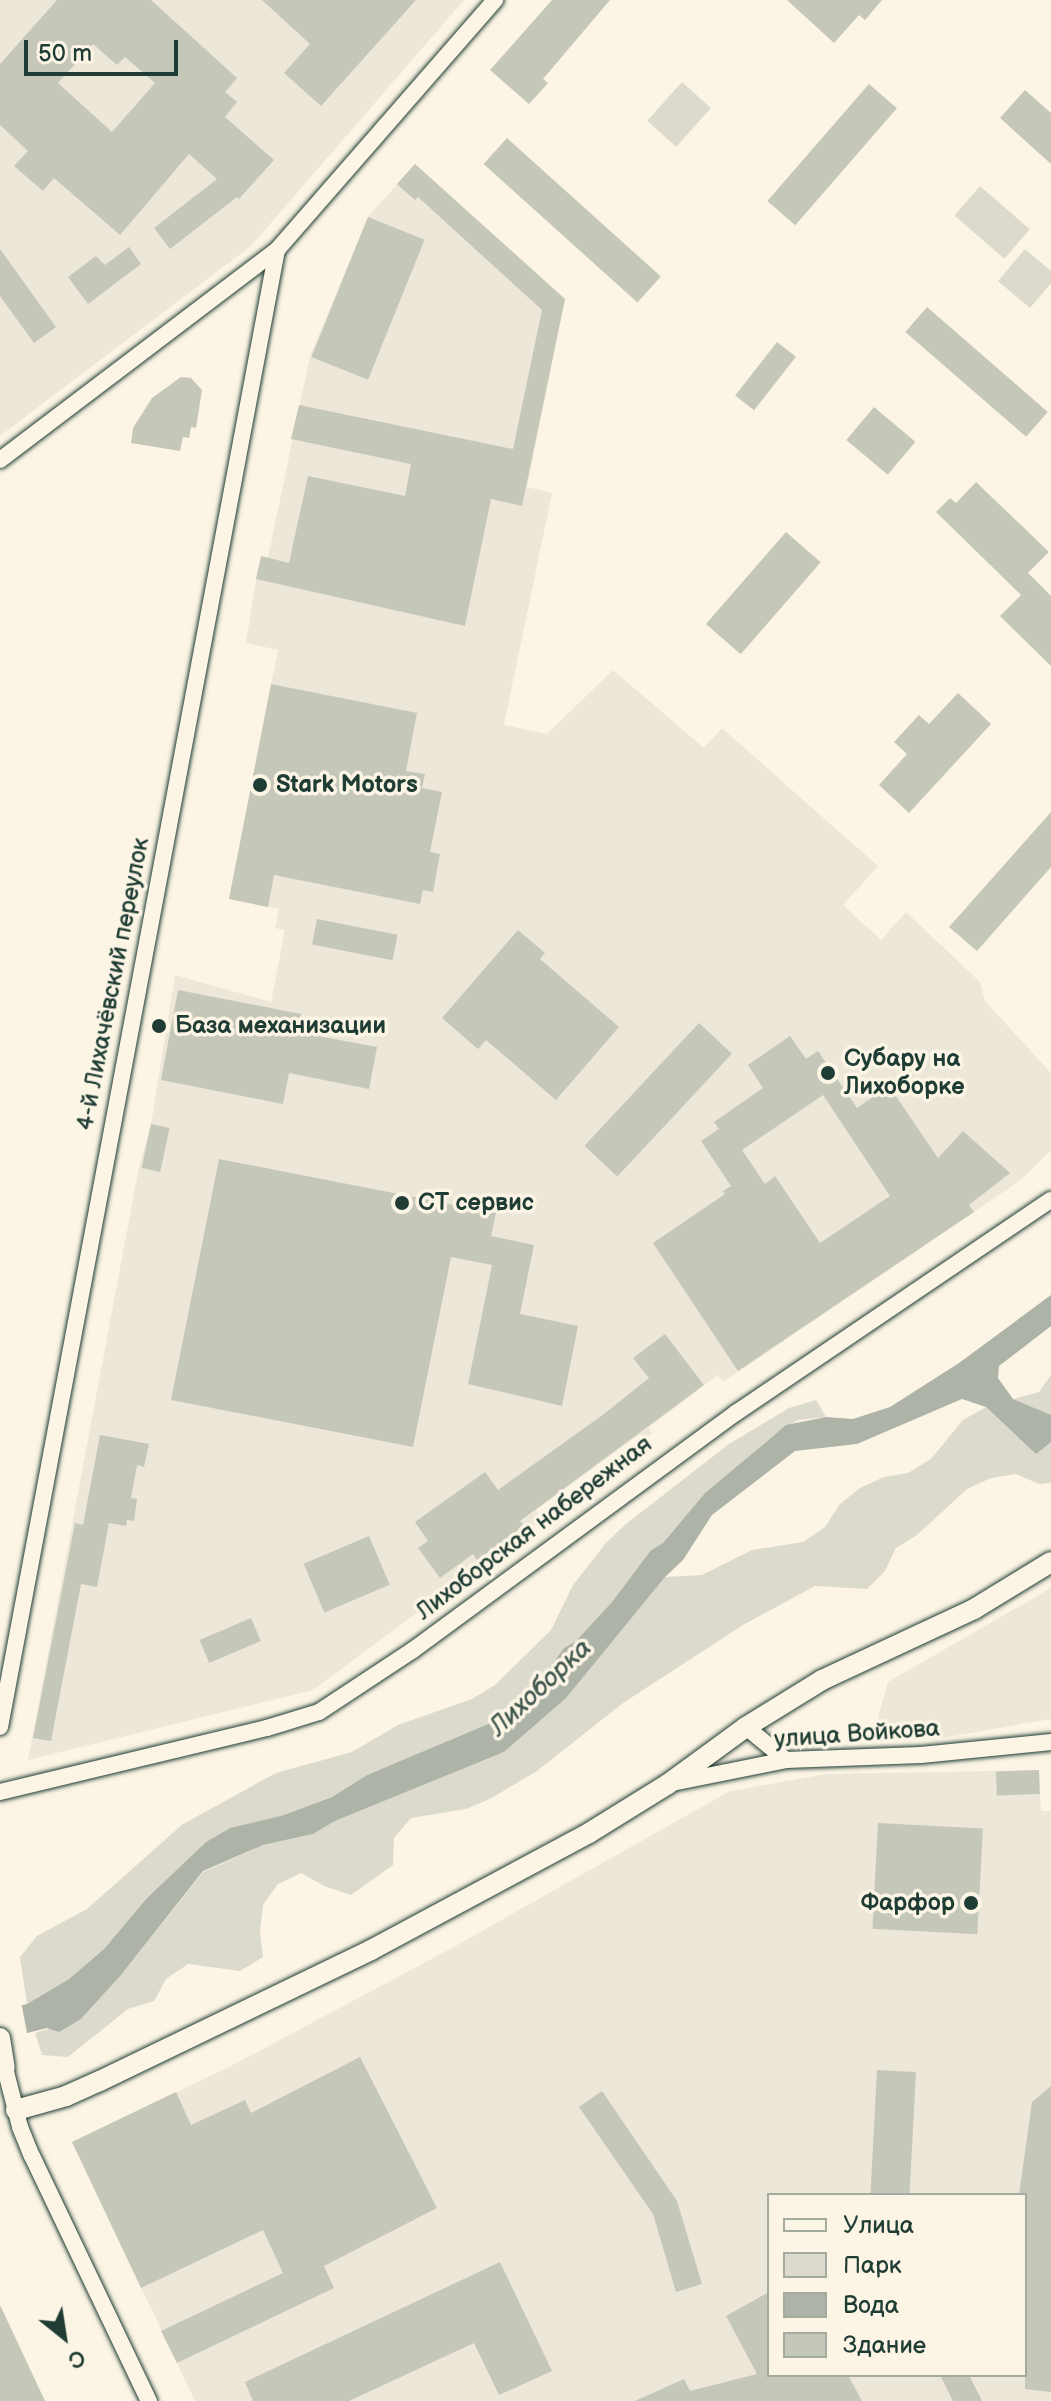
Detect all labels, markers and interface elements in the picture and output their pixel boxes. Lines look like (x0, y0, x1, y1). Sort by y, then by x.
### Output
scale bar (28, 24, 182, 74)
text: 50 m (38, 39, 92, 68)
place label: Stark Motors (276, 771, 418, 799)
marker: Stark Motors (251, 776, 269, 794)
street label: 4-й Лихачёвский переулок (70, 835, 156, 1133)
place label: База механизации (175, 1012, 386, 1040)
marker: База механизации (150, 1017, 168, 1035)
place label: Субару на Лихоборке (844, 1045, 965, 1101)
marker: Субару на Лихоборке (819, 1064, 837, 1082)
place label: СТ сервис (418, 1189, 534, 1217)
marker: СТ сервис (393, 1194, 411, 1212)
street label: Лихоборская набережная (410, 1430, 658, 1626)
water label: Лихоборка (484, 1633, 598, 1743)
street label: улица Войкова (773, 1714, 941, 1754)
place label: Фарфор (861, 1889, 955, 1917)
marker: Фарфор (962, 1894, 980, 1912)
legend (767, 2193, 1027, 2377)
text: Улица (843, 2211, 914, 2240)
text: Парк (843, 2251, 901, 2280)
text: Вода (843, 2291, 899, 2320)
north arrow (24, 2297, 104, 2377)
text: Здание (843, 2331, 926, 2360)
text: С (63, 2343, 90, 2374)

